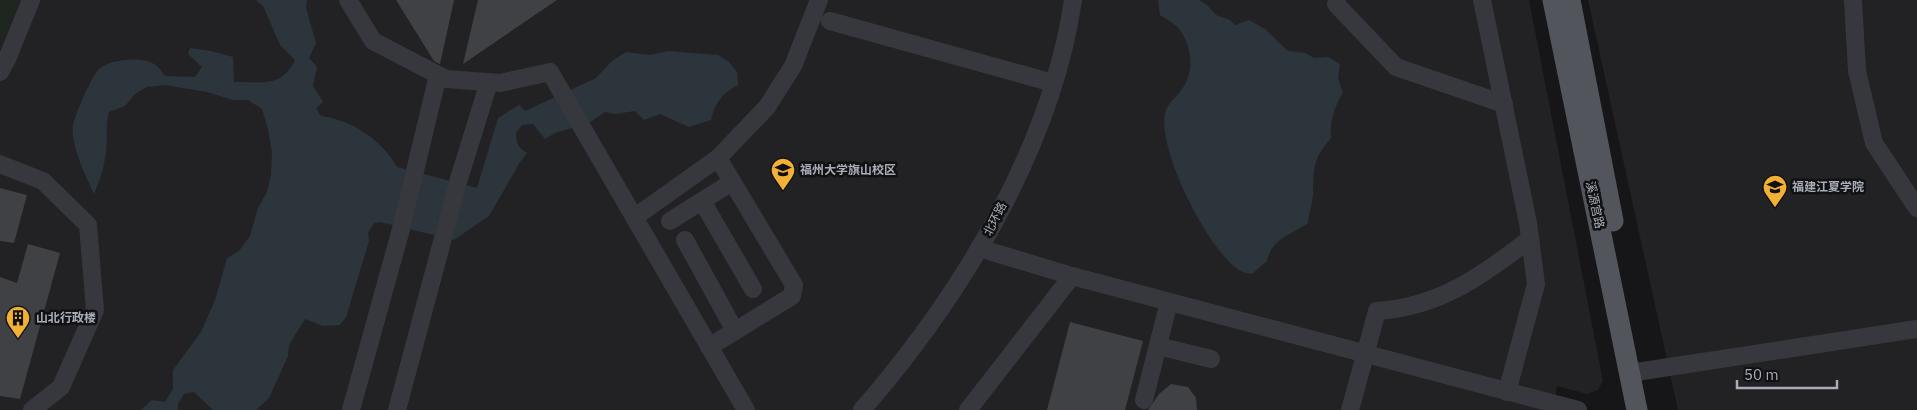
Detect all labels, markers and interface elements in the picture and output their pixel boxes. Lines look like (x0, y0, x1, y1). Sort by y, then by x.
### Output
school or university icon: 福州大学旗山校区 (770, 157, 796, 191)
place label: 福州大学旗山校区 (800, 162, 896, 177)
school or university icon: 福建江夏学院 (1762, 174, 1788, 208)
place label: 福建江夏学院 (1792, 179, 1864, 194)
street label: 溪源宫路 (1583, 180, 1608, 230)
street label: 北环路 (980, 199, 1009, 238)
building icon: 山北行政楼 (5, 305, 31, 339)
place label: 山北行政楼 (36, 310, 96, 325)
scale bar (1737, 358, 1837, 390)
text: 50 m (1744, 365, 1779, 384)

